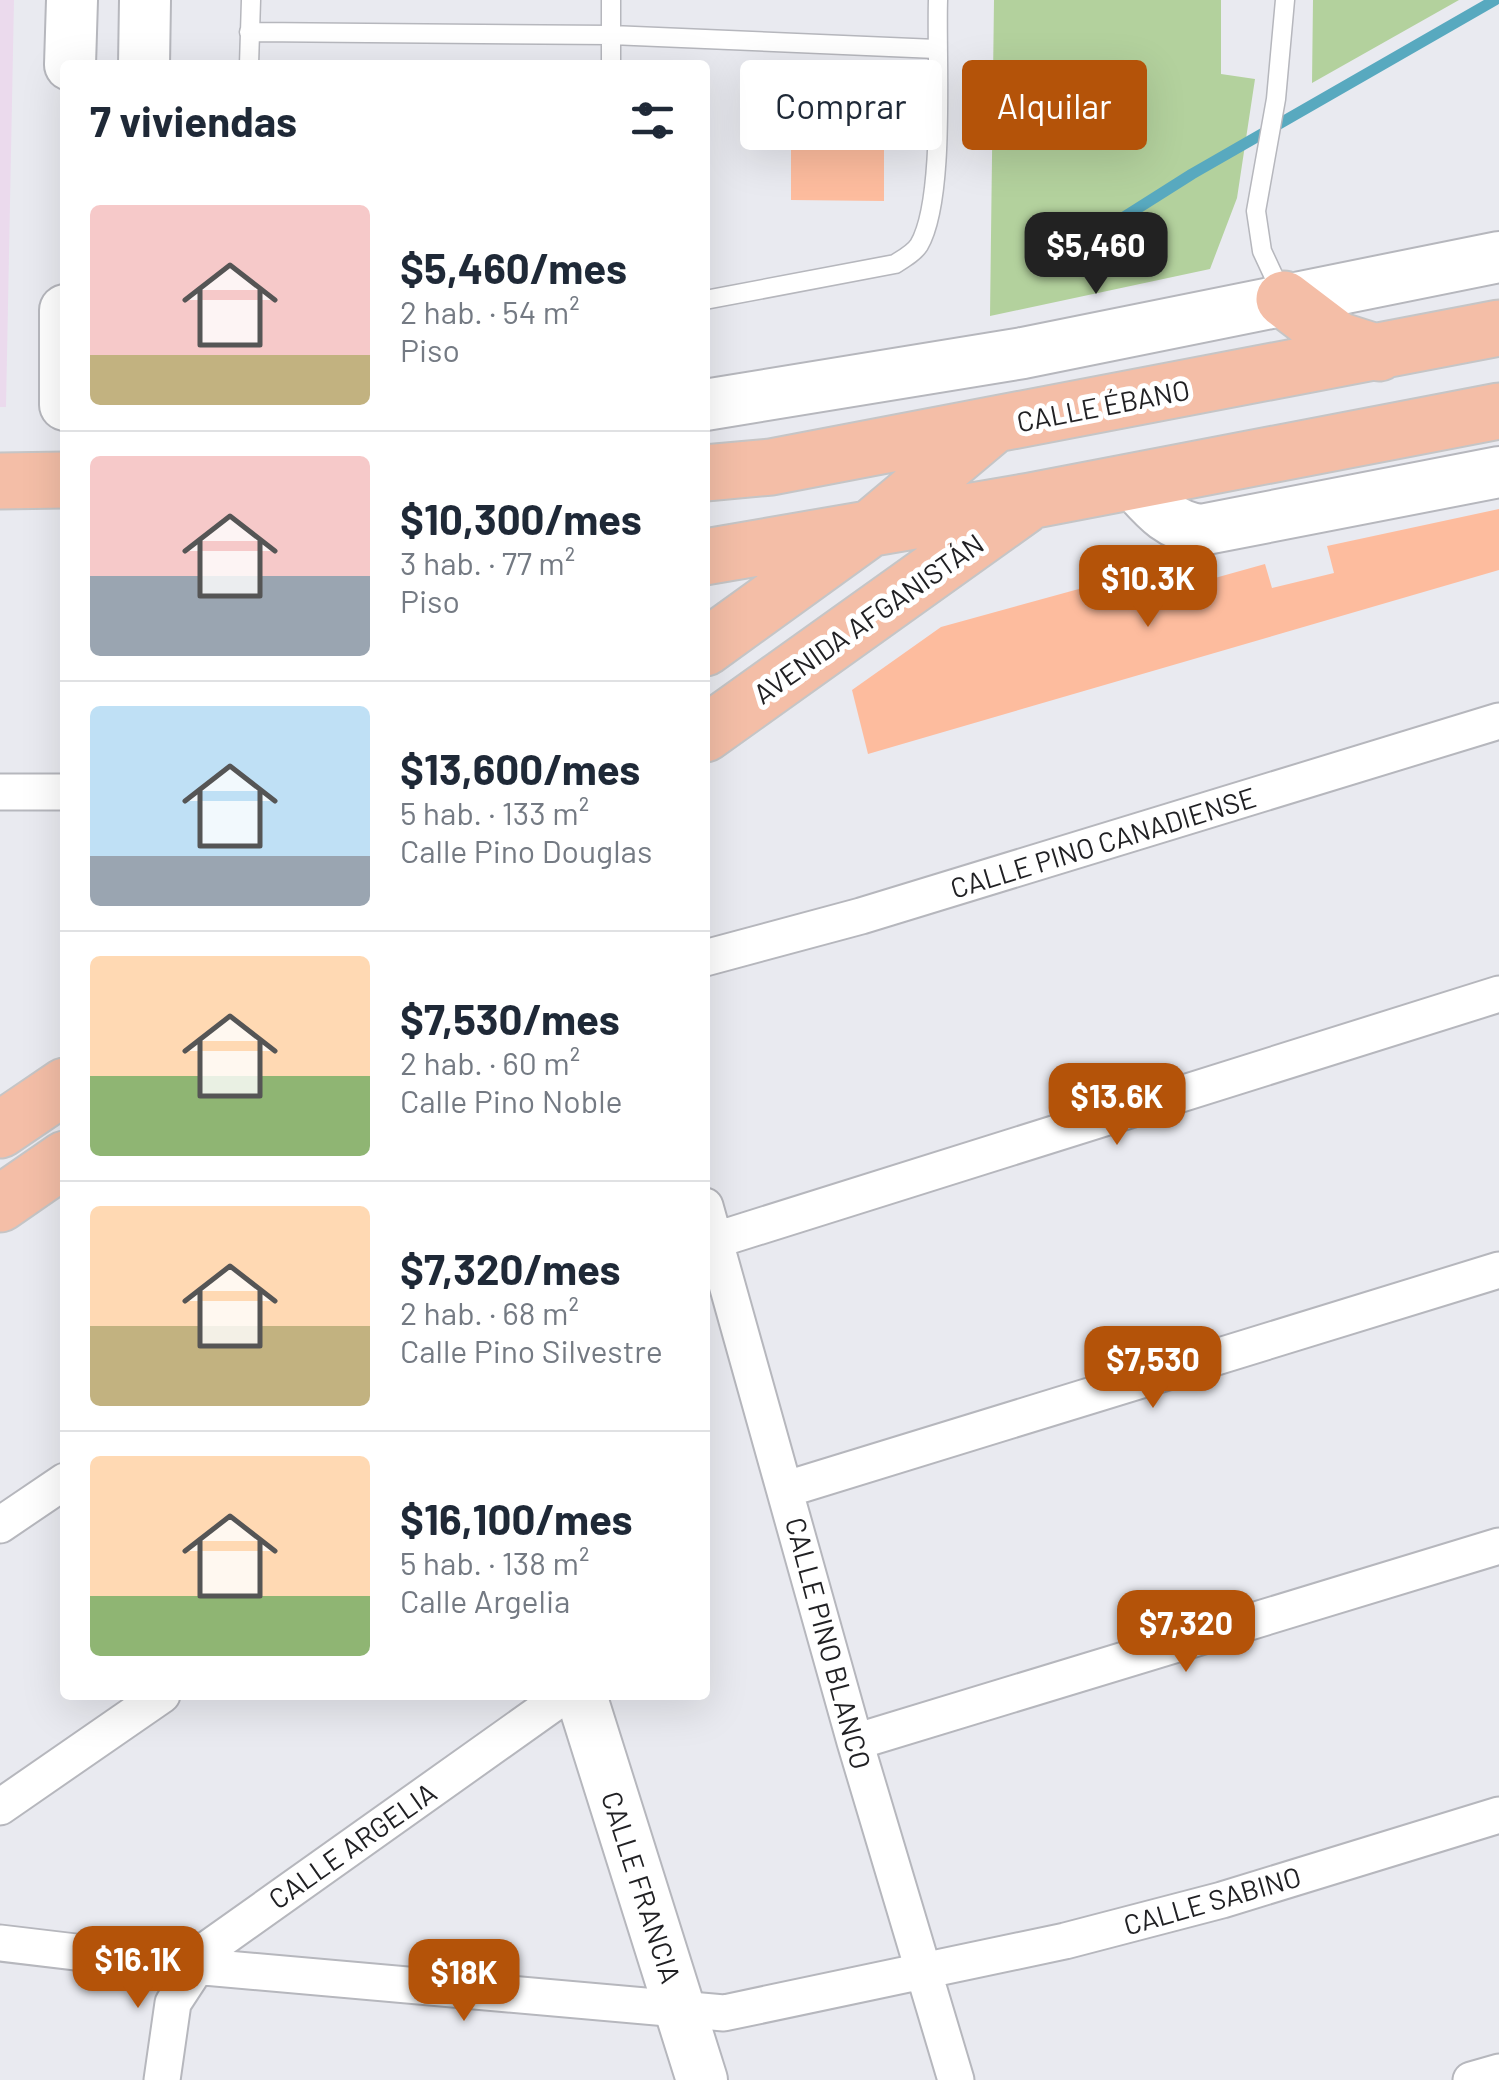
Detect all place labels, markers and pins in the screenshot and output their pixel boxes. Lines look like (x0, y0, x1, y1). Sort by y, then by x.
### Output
pin: $5,460 (1015, 212, 1177, 297)
pin: $10.3K (1067, 545, 1229, 630)
pin: $13.6K (1036, 1063, 1198, 1148)
pin: $7,530 (1072, 1326, 1234, 1411)
pin: $7,320 (1105, 1590, 1267, 1675)
pin: $16.1K (57, 1926, 219, 2011)
pin: $18K (405, 1939, 523, 2024)

